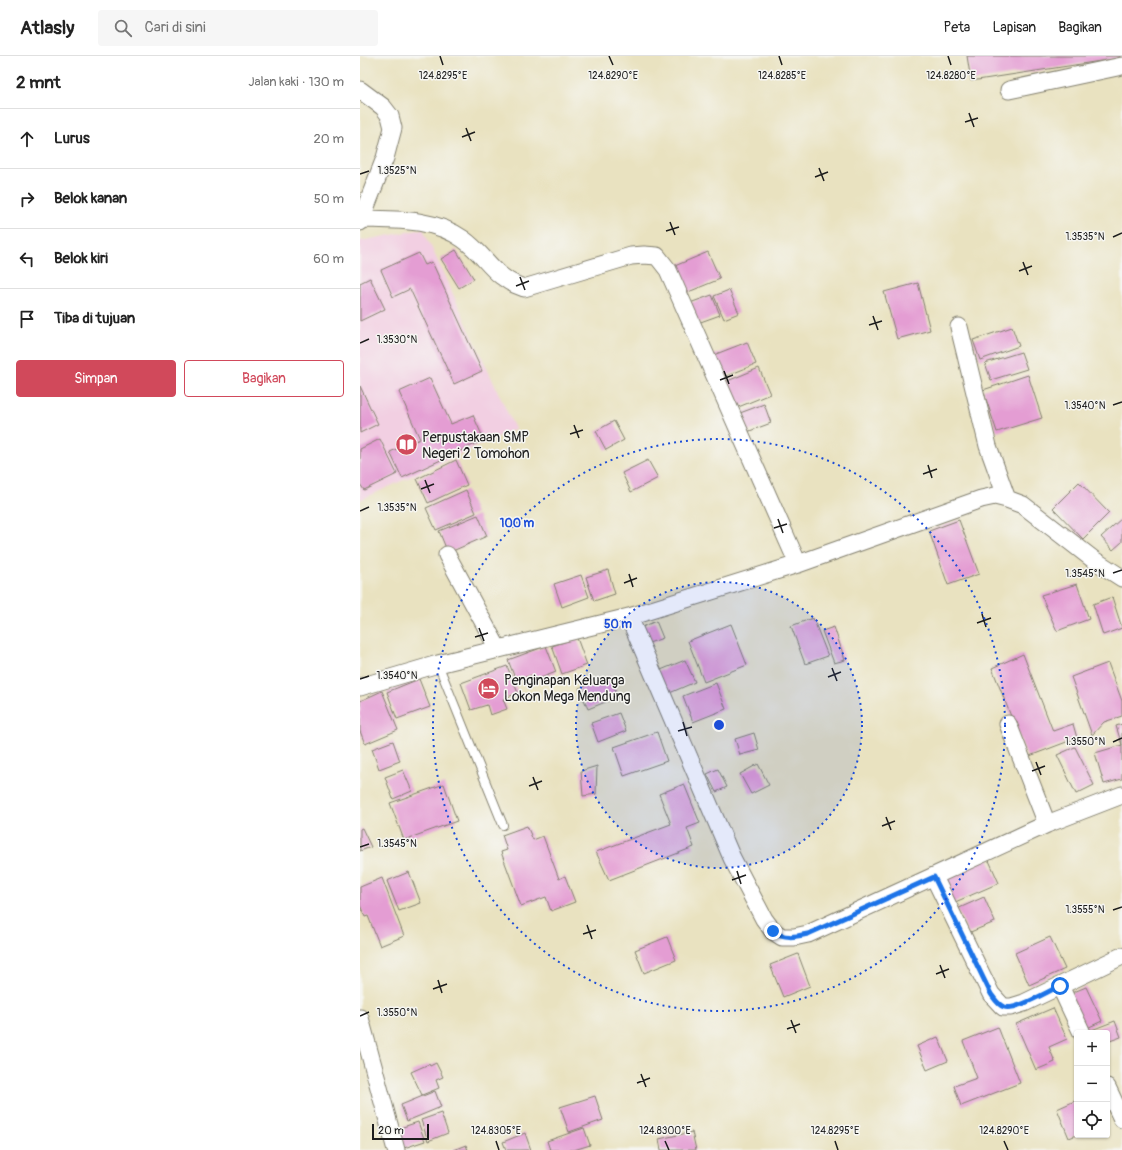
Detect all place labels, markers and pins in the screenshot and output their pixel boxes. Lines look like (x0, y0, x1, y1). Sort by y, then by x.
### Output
place label: Perpustakaan SMP Negeri 2 Tomohon (422, 429, 530, 462)
library icon: Perpustakaan SMP Negeri 2 Tomohon (393, 432, 419, 458)
place label: Penginapan Keluarga Lokon Mega Mendung (504, 672, 631, 705)
hotel icon: Penginapan Keluarga Lokon Mega Mendung (476, 675, 502, 701)
centre of rings (712, 718, 726, 732)

